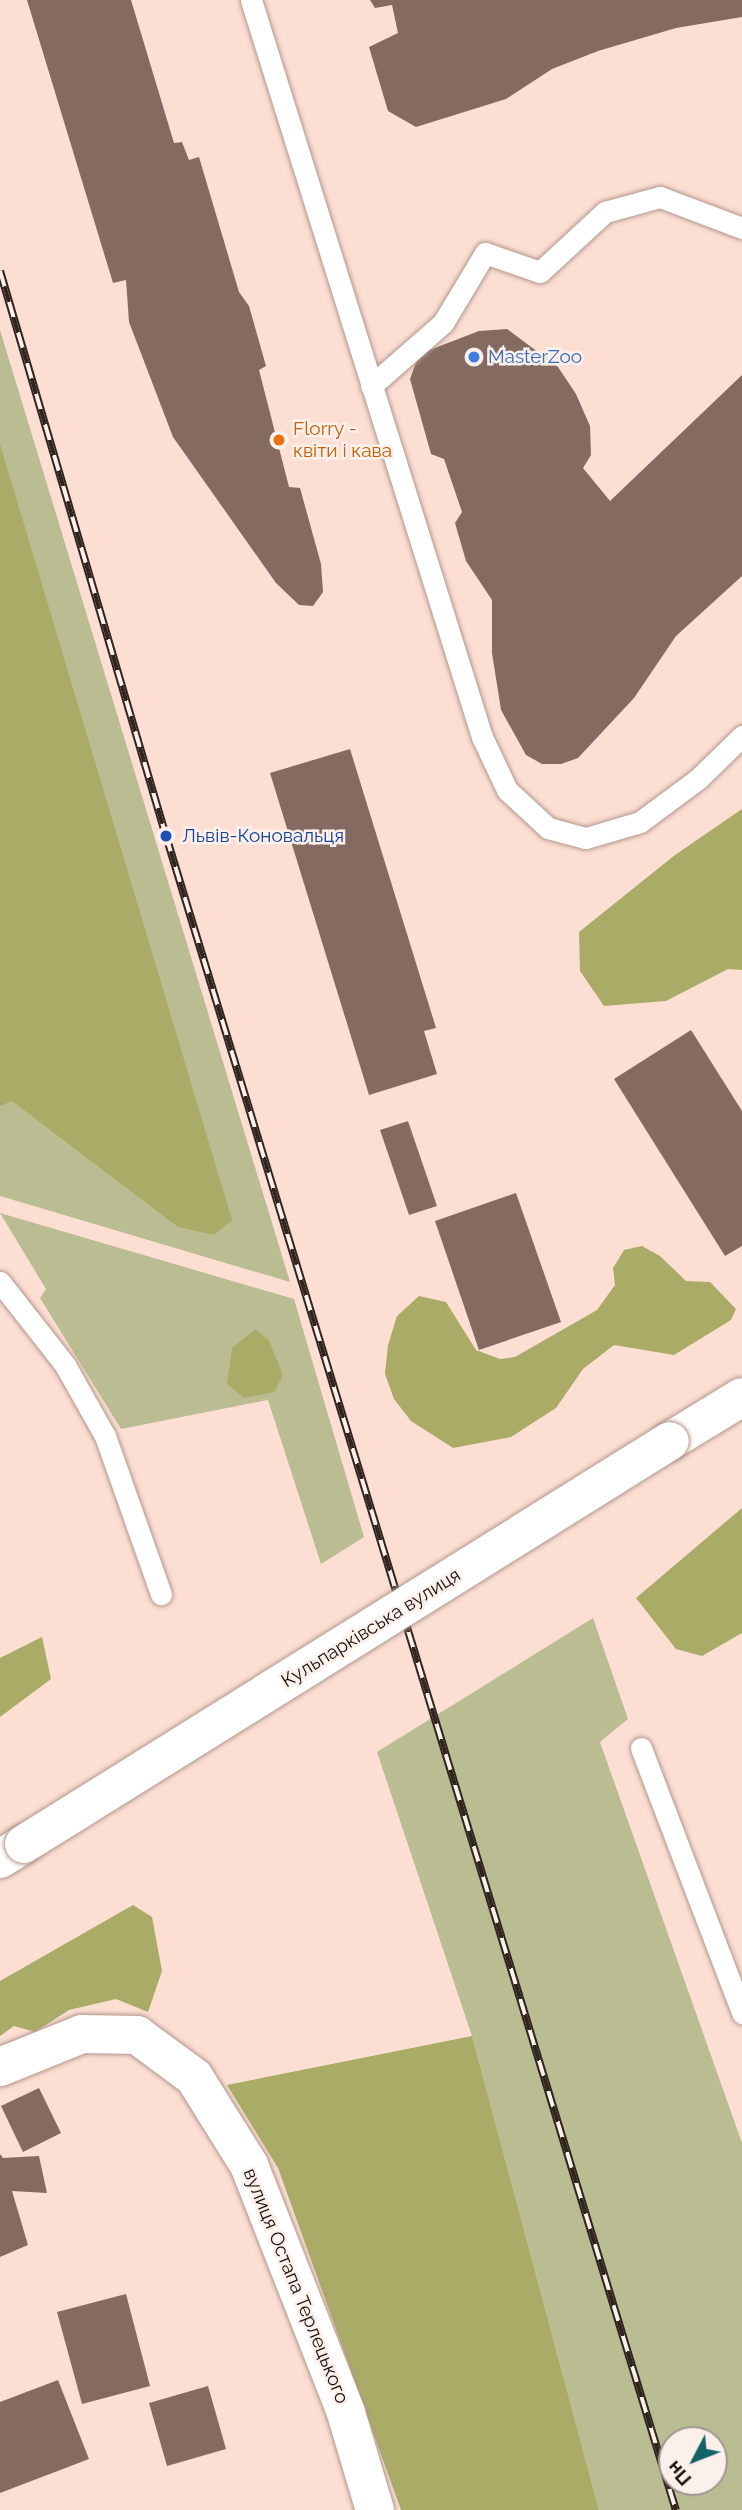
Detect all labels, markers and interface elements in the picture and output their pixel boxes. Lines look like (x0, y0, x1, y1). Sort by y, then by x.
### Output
place label: MasterZoo (488, 346, 582, 368)
marker: MasterZoo (466, 349, 482, 365)
place label: Florry - квіти і кава (293, 418, 392, 462)
marker: Florry - квіти і кава (271, 432, 287, 448)
place label: Львів-Коновальця (182, 825, 344, 847)
marker: Львів-Коновальця (156, 826, 176, 846)
street label: Кульпарківська вулиця (277, 1563, 465, 1693)
street label: вулиця Остапа Терлецького (238, 2165, 354, 2407)
north arrow (658, 2426, 728, 2496)
text: Пн (662, 2457, 696, 2490)

